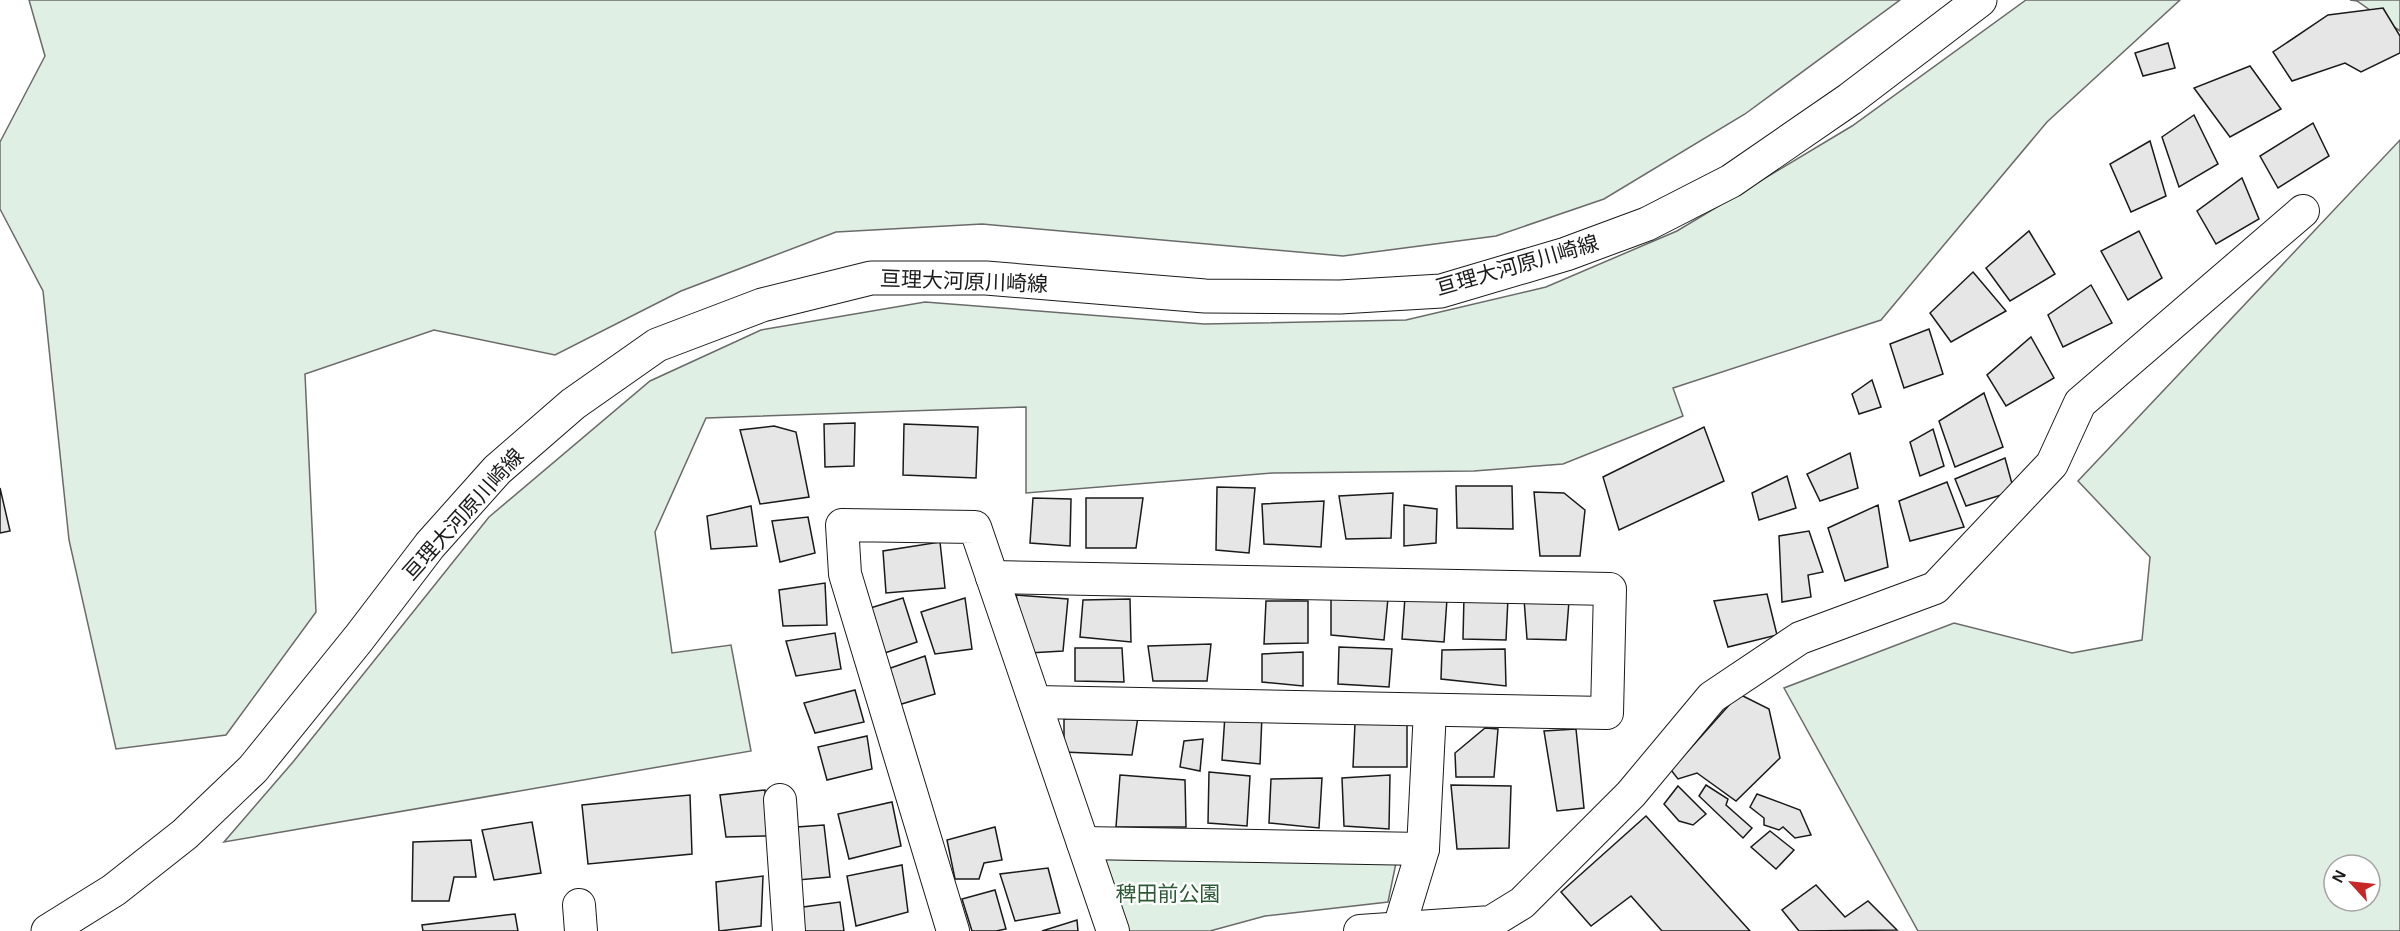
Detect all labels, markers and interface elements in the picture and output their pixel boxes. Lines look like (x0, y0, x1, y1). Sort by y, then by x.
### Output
street label: 亘理大河原川崎線 (1433, 231, 1601, 299)
street label: 亘理大河原川崎線 (880, 267, 1048, 295)
street label: 亘理大河原川崎線 (398, 444, 528, 584)
north arrow (2322, 853, 2382, 913)
text: N (2329, 867, 2349, 885)
park label: 稗田前公園 (1116, 882, 1221, 905)

